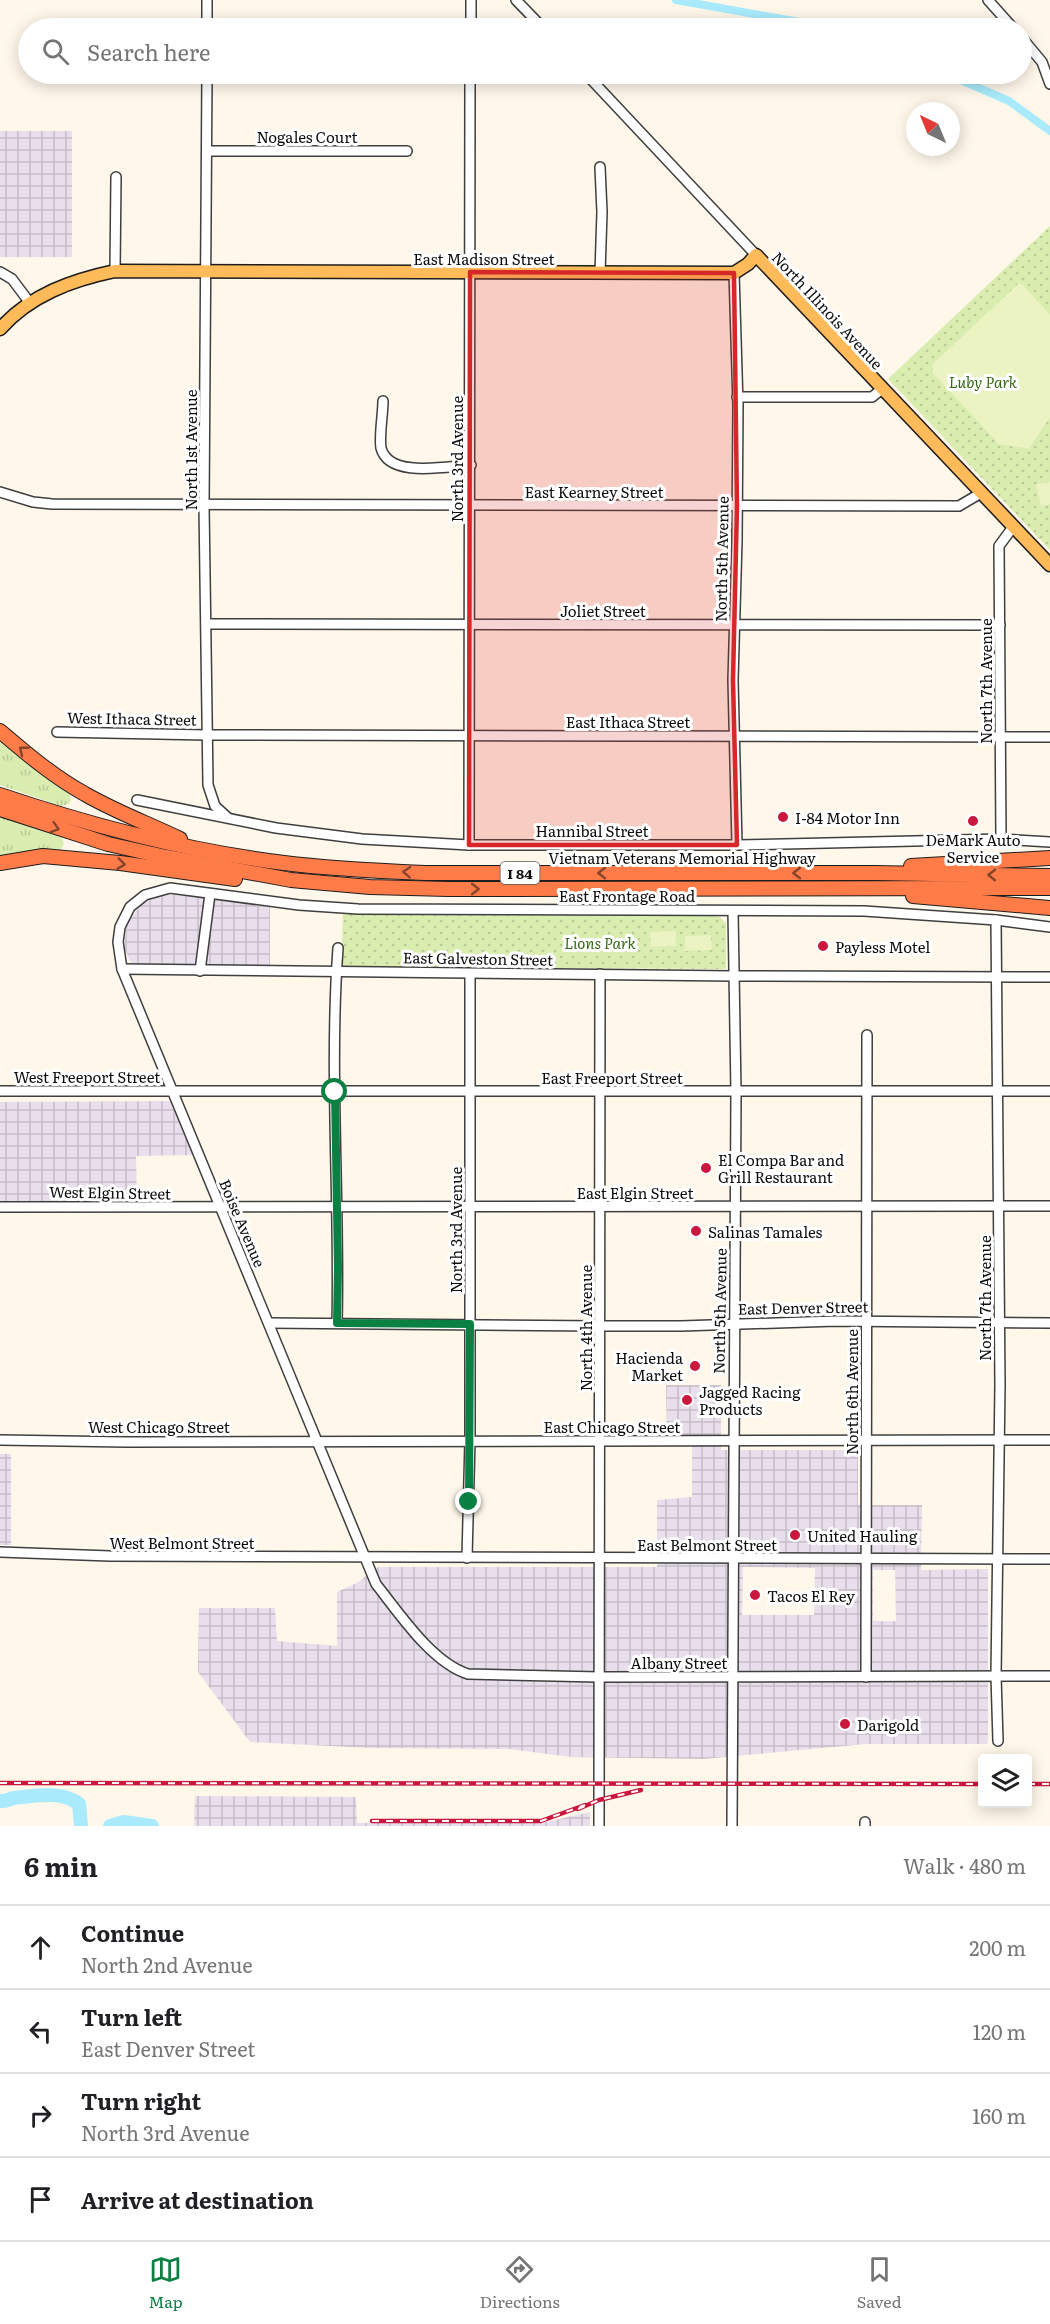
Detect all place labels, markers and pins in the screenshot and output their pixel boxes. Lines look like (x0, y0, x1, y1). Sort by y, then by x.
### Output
place label: I-84 Motor Inn (795, 806, 900, 829)
marker: I-84 Motor Inn (776, 810, 790, 824)
marker: DeMark Auto Service (966, 814, 980, 828)
place label: DeMark Auto Service (925, 828, 1021, 868)
place label: Payless Motel (835, 935, 930, 958)
marker: Payless Motel (816, 939, 830, 953)
place label: El Compa Bar and Grill Restaurant (718, 1148, 844, 1188)
marker: El Compa Bar and Grill Restaurant (699, 1161, 713, 1175)
place label: Salinas Tamales (708, 1220, 823, 1243)
marker: Salinas Tamales (689, 1224, 703, 1238)
place label: Hacienda Market (615, 1346, 684, 1386)
marker: Hacienda Market (688, 1359, 702, 1373)
place label: Jagged Racing Products (699, 1380, 801, 1420)
marker: Jagged Racing Products (680, 1393, 694, 1407)
place label: United Hauling (807, 1524, 918, 1547)
marker: United Hauling (788, 1528, 802, 1542)
place label: Tacos El Rey (767, 1584, 855, 1607)
marker: Tacos El Rey (748, 1588, 762, 1602)
place label: Darigold (857, 1713, 919, 1736)
marker: Darigold (838, 1717, 852, 1731)

